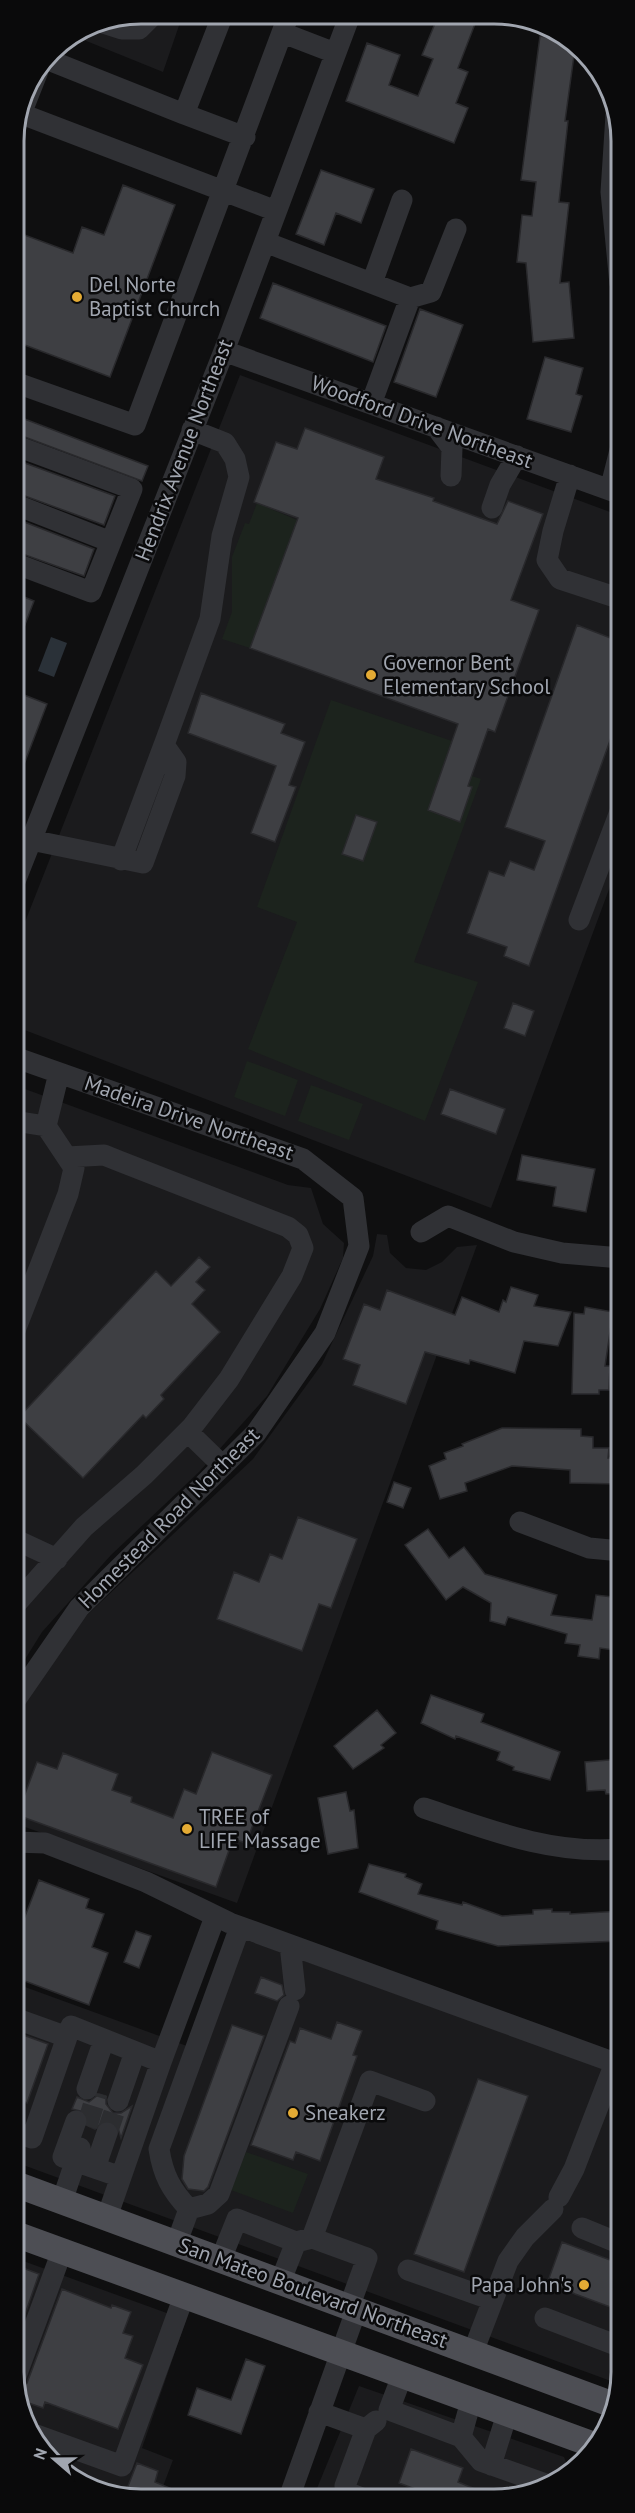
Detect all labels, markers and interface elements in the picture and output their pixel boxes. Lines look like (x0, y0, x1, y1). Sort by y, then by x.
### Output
place label: Del Norte Baptist Church (89, 271, 220, 322)
marker: Del Norte Baptist Church (70, 290, 84, 304)
street label: Hendrix Avenue Northeast (129, 335, 238, 565)
street label: Woodford Drive Northeast (308, 369, 537, 474)
place label: Governor Bent Elementary School (383, 649, 550, 700)
marker: Governor Bent Elementary School (364, 668, 378, 682)
street label: Madeira Drive Northeast (81, 1069, 297, 1166)
street label: Homestead Road Northeast (72, 1421, 265, 1614)
place label: TREE of LIFE Massage (199, 1803, 321, 1854)
marker: TREE of LIFE Massage (180, 1822, 194, 1836)
place label: Sneakerz (305, 2099, 386, 2126)
marker: Sneakerz (286, 2106, 300, 2120)
street label: San Mateo Boulevard Northeast (175, 2231, 451, 2354)
place label: Papa John's (471, 2271, 572, 2298)
marker: Papa John's (577, 2278, 591, 2292)
north arrow (24, 2429, 84, 2489)
text: N (29, 2446, 51, 2462)

